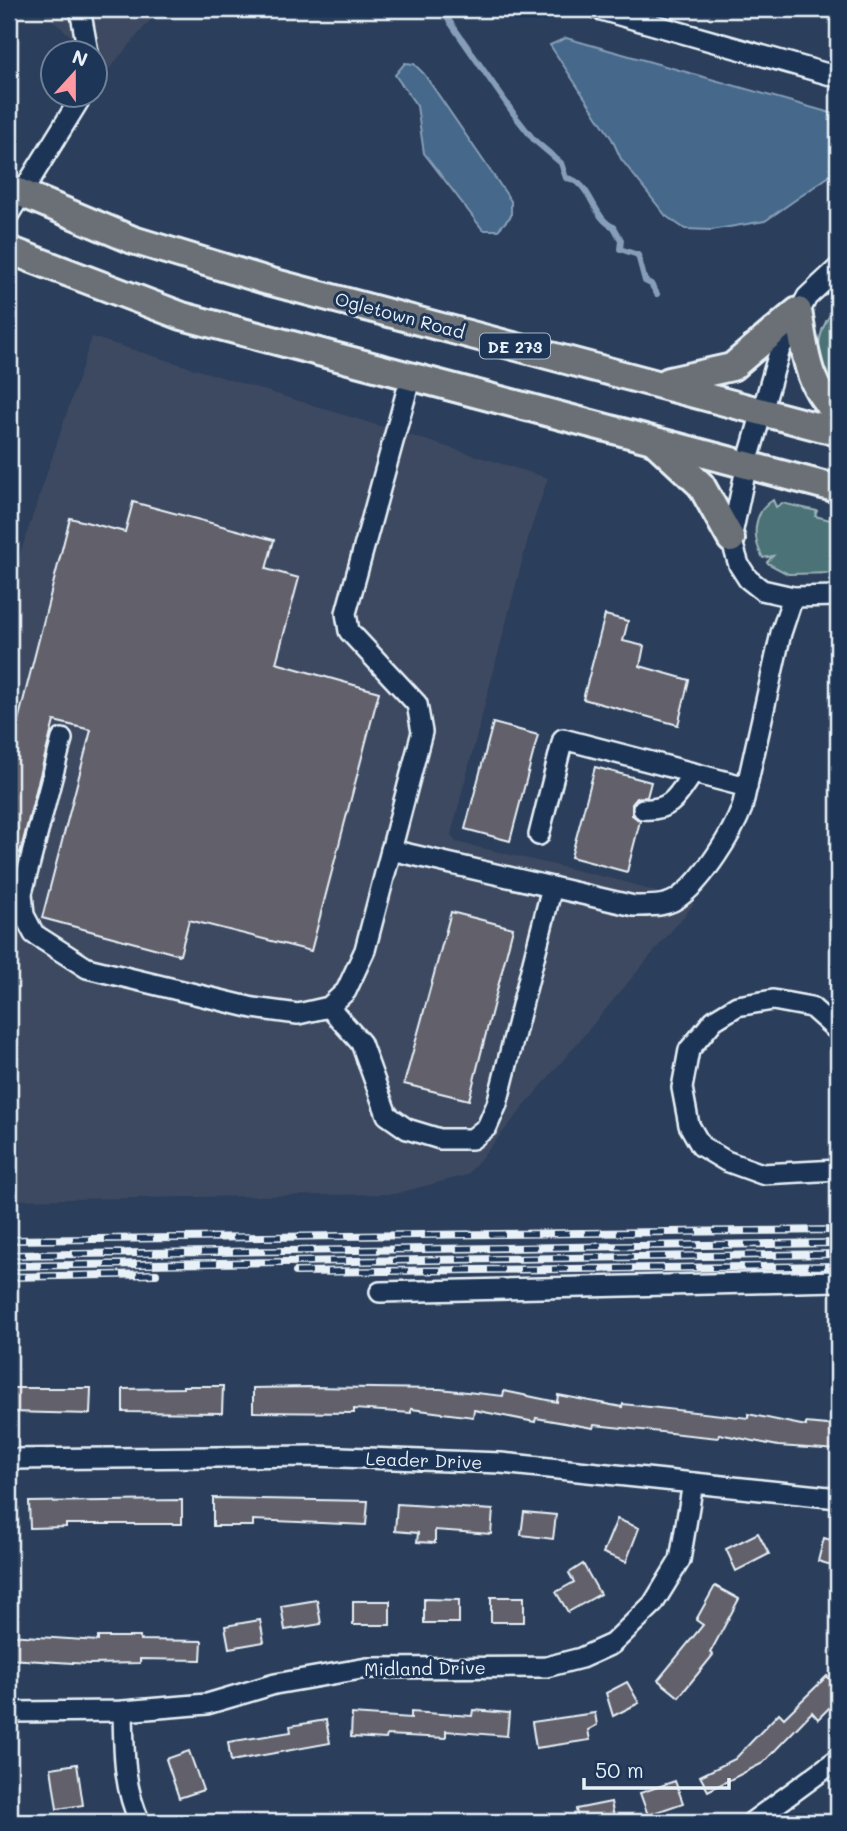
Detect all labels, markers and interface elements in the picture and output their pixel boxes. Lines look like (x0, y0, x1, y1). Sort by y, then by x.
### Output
north arrow (38, 38, 108, 108)
text: N (69, 43, 91, 72)
street label: Ogletown Road (332, 286, 468, 344)
road number: DE 273 (480, 334, 550, 358)
street label: Leader Drive (365, 1446, 483, 1474)
street label: Midland Drive (364, 1655, 486, 1681)
scale bar (584, 1747, 730, 1791)
text: 50 m (595, 1756, 644, 1783)

